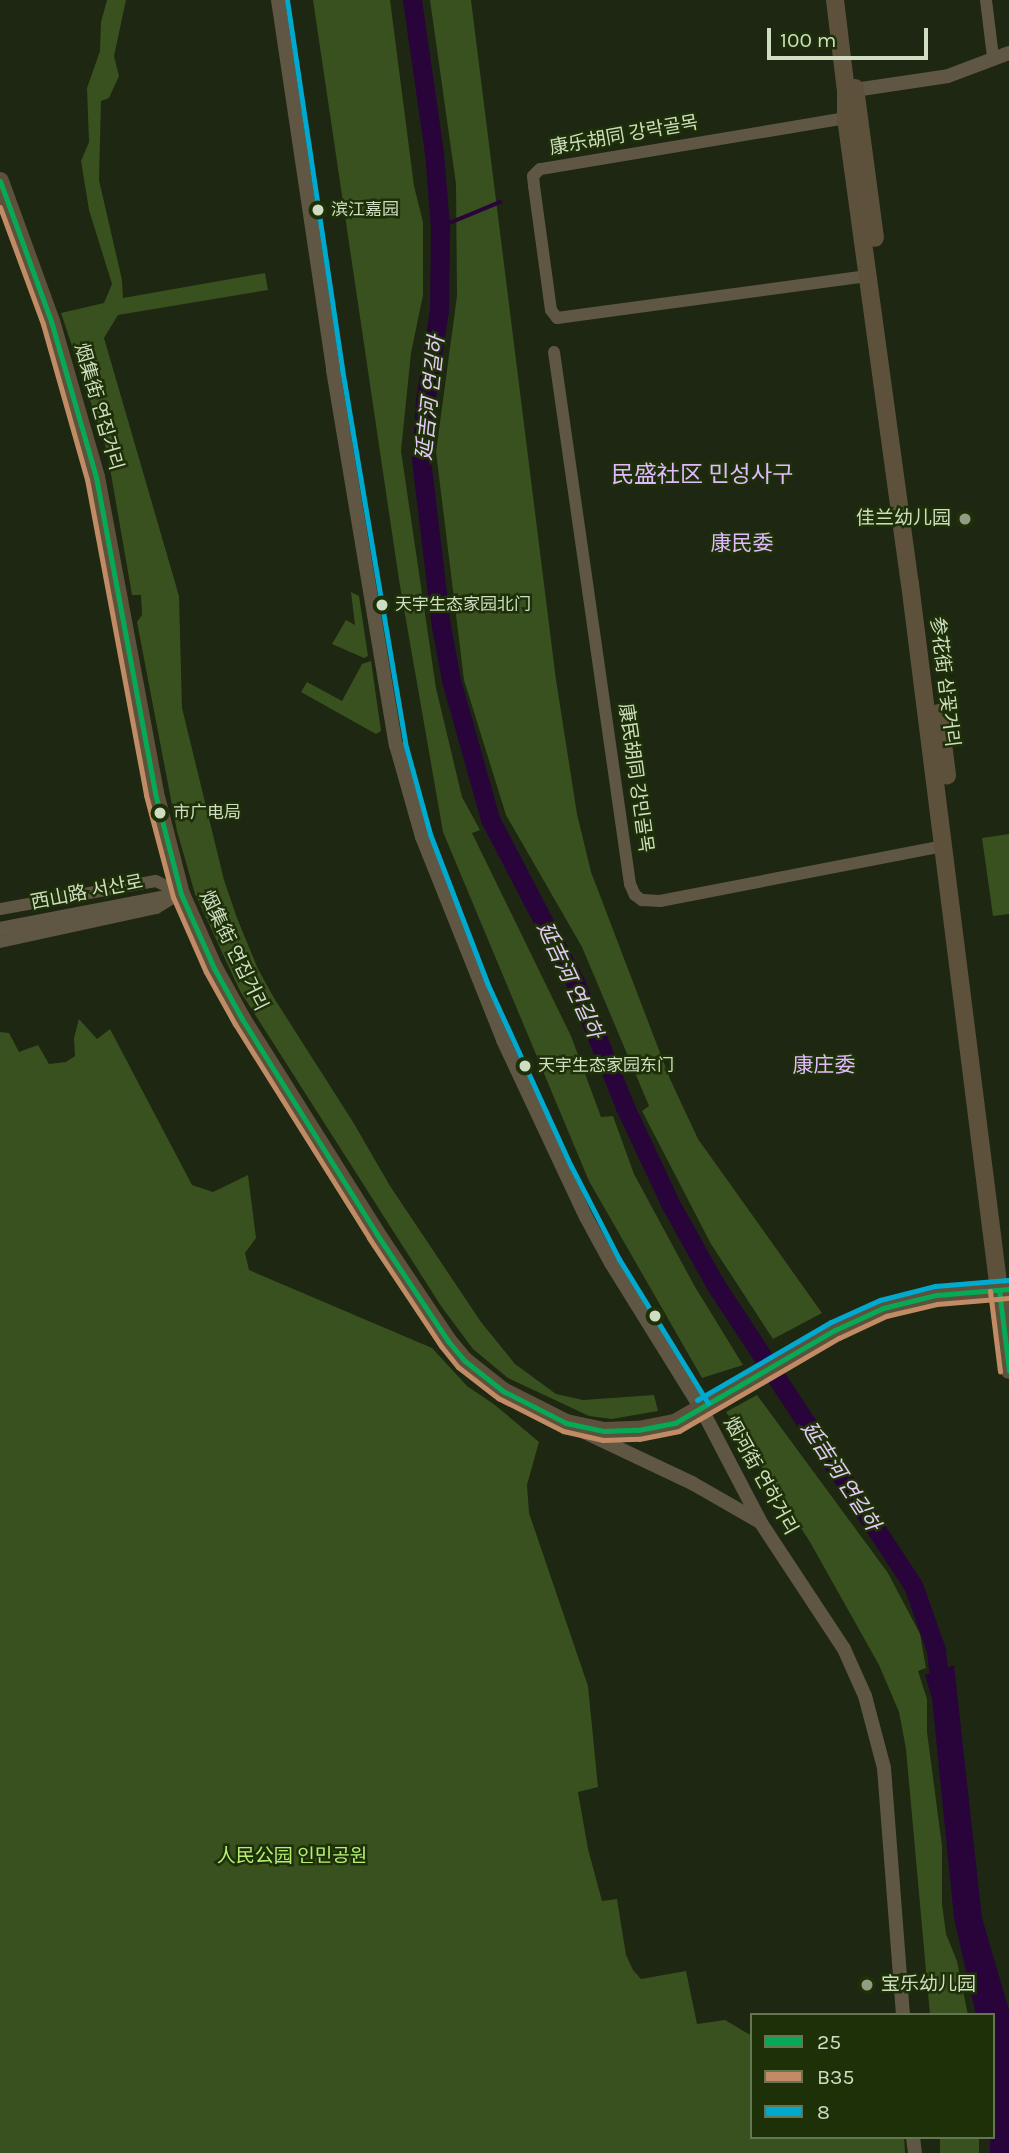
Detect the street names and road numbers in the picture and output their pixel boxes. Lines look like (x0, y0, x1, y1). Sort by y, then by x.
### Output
street label: 康乐胡同 강락골목 (548, 112, 700, 160)
street label: 烟集街 연집거리 (69, 341, 127, 473)
street label: 参花街 삼꽃거리 (925, 615, 963, 749)
street label: 康民胡同 강민골목 (613, 702, 657, 854)
street label: 西山路 서산로 (29, 871, 145, 915)
street label: 烟集街 연집거리 (194, 887, 272, 1015)
street label: 烟河街 연하거리 (718, 1413, 802, 1539)

